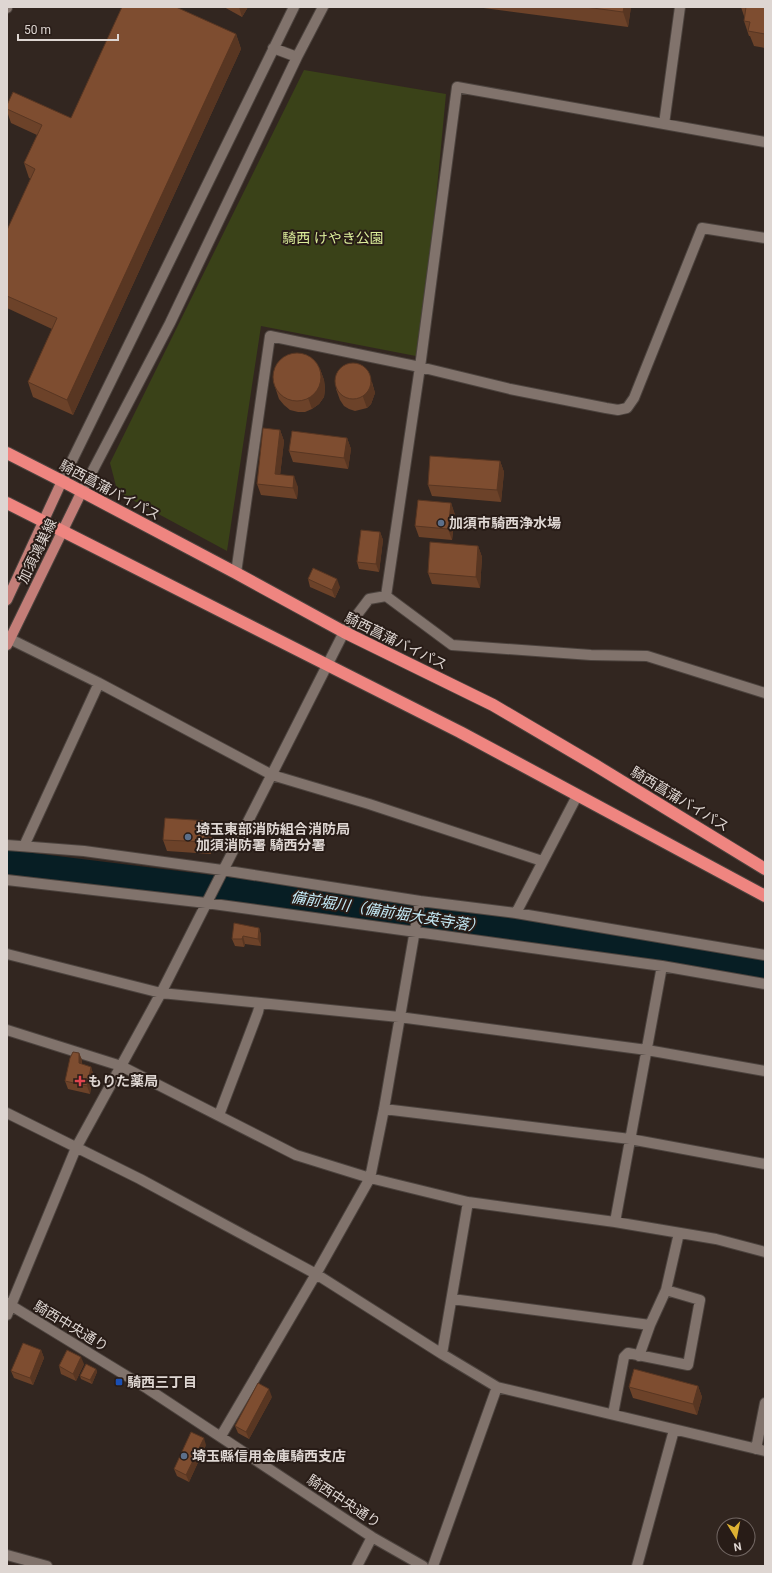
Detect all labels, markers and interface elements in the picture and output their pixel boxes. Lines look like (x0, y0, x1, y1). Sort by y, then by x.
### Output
scale bar (18, 16, 118, 42)
text: 50 m (24, 23, 51, 37)
park label: 騎西 けやき公園 (282, 230, 384, 246)
street label: 騎西菖蒲バイパス (57, 457, 163, 523)
place label: 加須市騎西浄水場 (449, 515, 561, 531)
street label: 加須鴻巣線 (14, 516, 60, 586)
marker: 加須市騎西浄水場 (436, 518, 446, 528)
street label: 騎西菖蒲バイパス (342, 609, 450, 673)
street label: 騎西菖蒲バイパス (628, 763, 732, 835)
place label: 埼玉東部消防組合消防局 加須消防署 騎西分署 (196, 821, 350, 853)
marker: 埼玉東部消防組合消防局 加須消防署 騎西分署 (183, 832, 193, 842)
water label: 備前堀川（備前堀大英寺落） (289, 888, 485, 936)
place label: もりた薬局 (88, 1073, 158, 1089)
marker: もりた薬局 (75, 1076, 85, 1086)
street label: 騎西中央通り (31, 1298, 111, 1354)
place label: 騎西三丁目 (127, 1374, 197, 1390)
marker: 騎西三丁目 (114, 1377, 124, 1387)
place label: 埼玉縣信用金庫騎西支店 (192, 1448, 346, 1464)
marker: 埼玉縣信用金庫騎西支店 (179, 1451, 189, 1461)
street label: 騎西中央通り (304, 1471, 384, 1531)
north arrow (716, 1517, 756, 1557)
text: N (732, 1539, 743, 1553)

